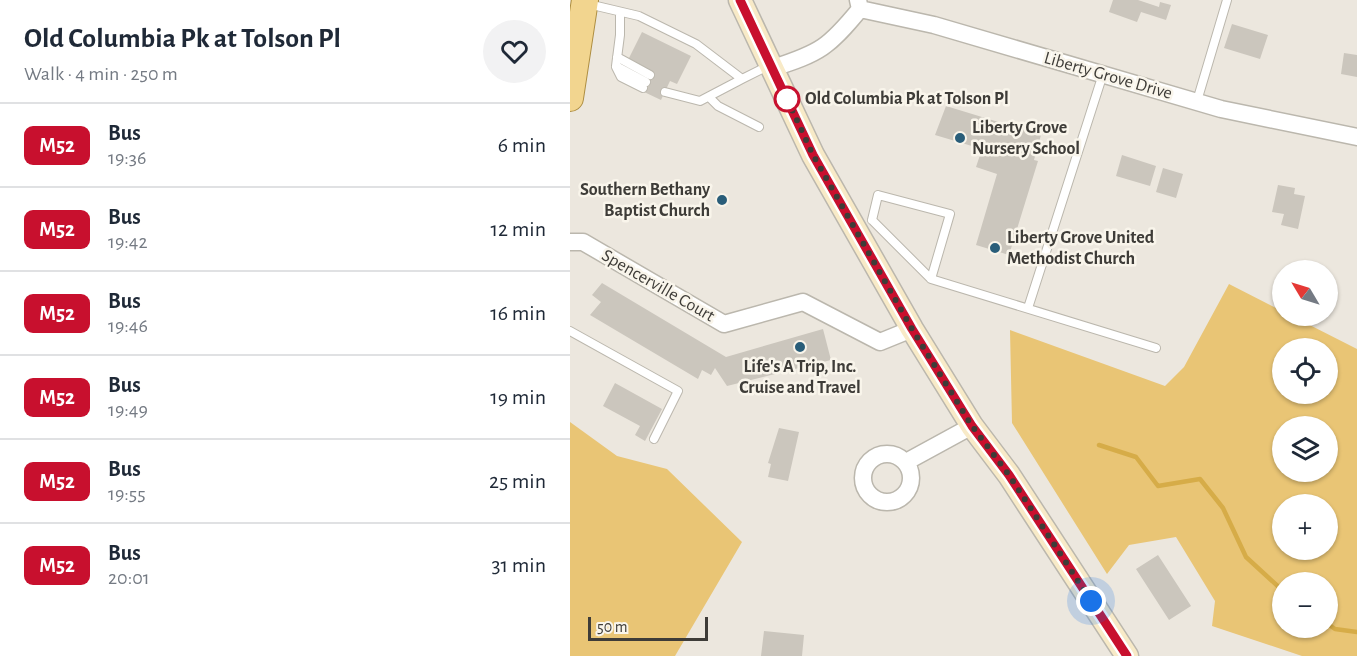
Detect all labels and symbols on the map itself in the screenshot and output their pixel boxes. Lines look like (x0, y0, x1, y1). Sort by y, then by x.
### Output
street label: Liberty Grove Drive (1042, 49, 1174, 103)
marker: Old Columbia Pk at Tolson Pl (774, 86, 800, 112)
place label: Old Columbia Pk at Tolson Pl (805, 90, 1009, 108)
place label: Liberty Grove Nursery School (972, 119, 1080, 158)
marker: Liberty Grove Nursery School (953, 131, 967, 145)
place label: Southern Bethany Baptist Church (580, 181, 711, 220)
marker: Southern Bethany Baptist Church (715, 193, 729, 207)
place label: Liberty Grove United Methodist Church (1007, 229, 1155, 268)
marker: Liberty Grove United Methodist Church (988, 241, 1002, 255)
street label: Spencerville Court (598, 246, 718, 326)
north arrow (1272, 260, 1338, 326)
marker: Life's A Trip, Inc. Cruise and Travel (793, 340, 807, 354)
place label: Life's A Trip, Inc. Cruise and Travel (739, 358, 861, 397)
your location (1076, 586, 1106, 616)
scale bar (588, 614, 708, 642)

